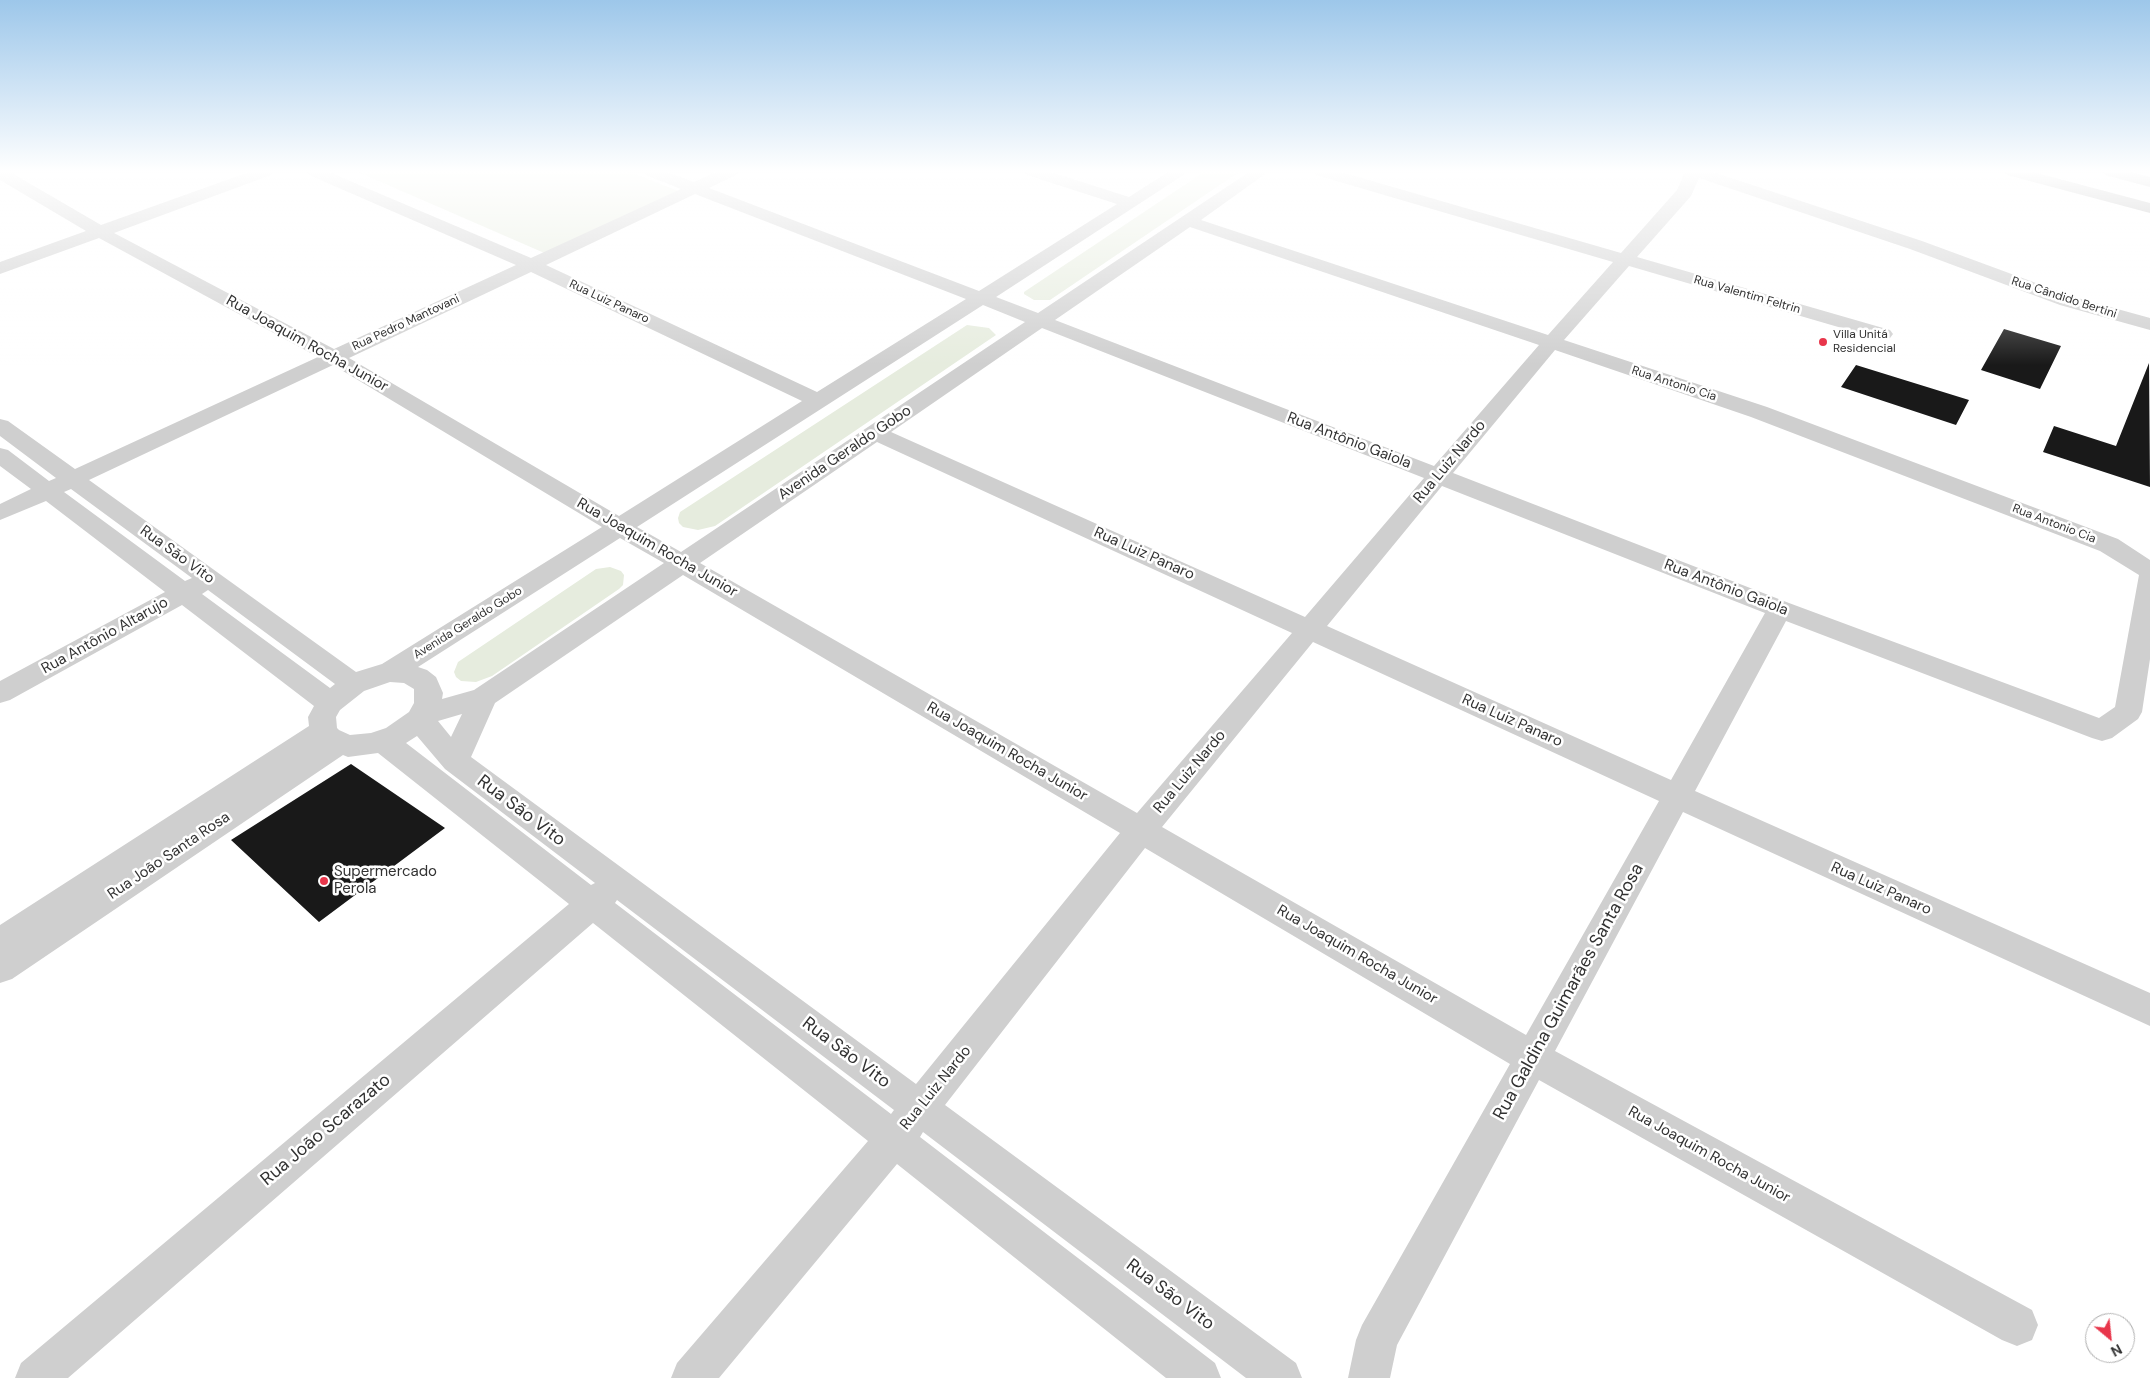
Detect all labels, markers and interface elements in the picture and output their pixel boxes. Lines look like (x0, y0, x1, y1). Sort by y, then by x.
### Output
street label: Rua Valentim Feltrin (1692, 273, 1802, 317)
street label: Rua Cândido Bertini (2010, 274, 2118, 322)
street label: Rua Luiz Panaro (567, 277, 651, 327)
street label: Rua Joaquim Rocha Junior (223, 292, 391, 396)
street label: Rua Pedro Mantovani (350, 292, 462, 354)
place label: Villa Unitá Residencial (1833, 328, 1896, 356)
marker: Villa Unitá Residencial (1817, 336, 1829, 348)
street label: Rua Antonio Cia (1630, 364, 1718, 404)
street label: Avenida Geraldo Gobo (775, 402, 915, 504)
street label: Rua Antônio Gaiola (1284, 409, 1414, 473)
street label: Rua Luiz Nardo (1410, 417, 1490, 507)
street label: Rua Joaquim Rocha Junior (573, 495, 741, 601)
street label: Rua Antonio Cia (2010, 501, 2098, 547)
street label: Rua São Vito (136, 522, 218, 588)
street label: Rua Luiz Panaro (1091, 524, 1197, 584)
street label: Rua Antônio Gaiola (1661, 556, 1791, 620)
street label: Avenida Geraldo Gobo (411, 584, 525, 662)
street label: Rua Antônio Altarujo (39, 594, 171, 678)
street label: Rua Luiz Panaro (1459, 691, 1565, 751)
street label: Rua Joaquim Rocha Junior (923, 699, 1091, 805)
street label: Rua Luiz Nardo (1150, 727, 1230, 817)
street label: Rua São Vito (473, 771, 569, 851)
street label: Rua João Santa Rosa (104, 808, 234, 904)
street label: Rua Luiz Panaro (1828, 859, 1934, 919)
street label: Rua Galdina Guimarães Santa Rosa (1489, 860, 1649, 1124)
place label: Supermercado Perola (334, 863, 437, 898)
marker: Supermercado Perola (318, 875, 330, 887)
street label: Rua Joaquim Rocha Junior (1273, 902, 1441, 1008)
street label: Rua São Vito (798, 1013, 894, 1093)
street label: Rua Luiz Nardo (897, 1042, 975, 1134)
street label: Rua João Scarazato (257, 1069, 395, 1191)
street label: Rua Joaquim Rocha Junior (1625, 1103, 1793, 1207)
street label: Rua São Vito (1122, 1255, 1218, 1335)
north arrow (2085, 1313, 2135, 1363)
text: N (2108, 1340, 2125, 1361)

